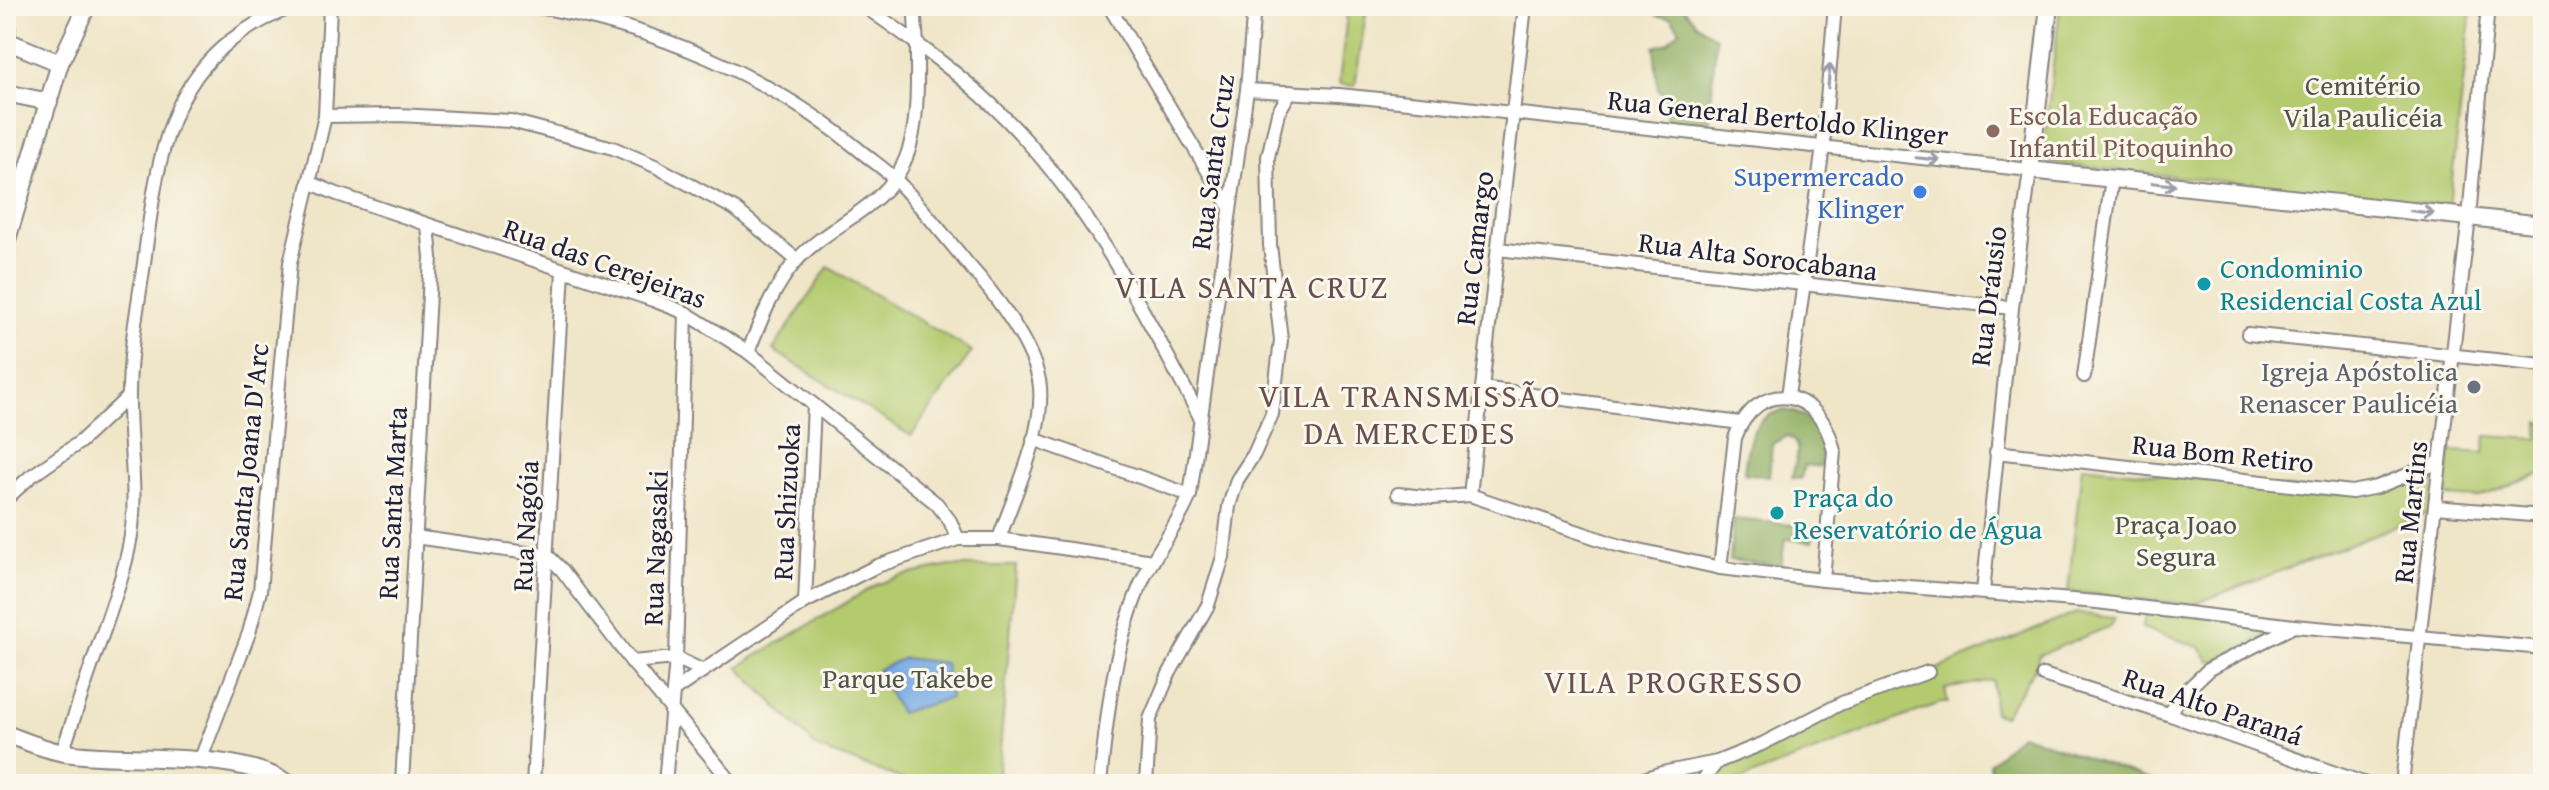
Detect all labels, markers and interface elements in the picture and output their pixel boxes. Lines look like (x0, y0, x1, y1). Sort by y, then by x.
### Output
one-way arrow (1822, 64, 1837, 90)
park label: Cemitério Vila Paulicéia (2283, 64, 2443, 137)
street label: Rua Santa Cruz (1179, 72, 1244, 252)
street label: Rua General Bertoldo Klinger (1606, 78, 1951, 155)
place label: Escola Educação Infantil Pitoquinho (2009, 94, 2234, 167)
marker: Escola Educação Infantil Pitoquinho (1984, 122, 2002, 140)
one-way arrow (1914, 151, 1941, 166)
place label: Supermercado Klinger (1733, 155, 1904, 228)
street label: Rua Camargo (1444, 169, 1503, 327)
one-way arrow (2150, 177, 2177, 192)
marker: Supermercado Klinger (1911, 183, 1929, 201)
one-way arrow (2408, 205, 2435, 220)
street label: Rua das Cerejeiras (498, 207, 712, 318)
street label: Rua Alta Sorocabana (1636, 221, 1881, 291)
street label: Rua Dráusio (1959, 224, 2016, 368)
place label: Condominio Residencial Costa Azul (2220, 247, 2482, 320)
district label: VILA SANTA CRUZ (1114, 263, 1390, 310)
marker: Condominio Residencial Costa Azul (2195, 275, 2213, 293)
street label: Rua Santa Joana D'Arc (211, 341, 278, 603)
place label: Igreja Apóstolica Renascer Paulicéia (2240, 350, 2459, 423)
district label: VILA TRANSMISSÃO DA MERCEDES (1258, 372, 1562, 456)
marker: Igreja Apóstolica Renascer Paulicéia (2465, 378, 2483, 396)
street label: Rua Santa Marta (366, 405, 417, 601)
street label: Rua Shizuoka (761, 422, 810, 581)
street label: Rua Bom Retiro (2130, 423, 2316, 482)
street label: Rua Martins (2382, 439, 2437, 585)
street label: Rua Nagóia (501, 458, 548, 593)
street label: Rua Nagasaki (631, 469, 678, 627)
place label: Praça do Reservatório de Água (1793, 476, 2043, 549)
park label: Praça Joao Segura (2115, 503, 2237, 576)
marker: Praça do Reservatório de Água (1768, 504, 1786, 522)
street label: Rua Alto Paraná (2118, 656, 2309, 756)
park label: Parque Takebe (823, 657, 993, 698)
district label: VILA PROGRESSO (1544, 658, 1804, 705)

